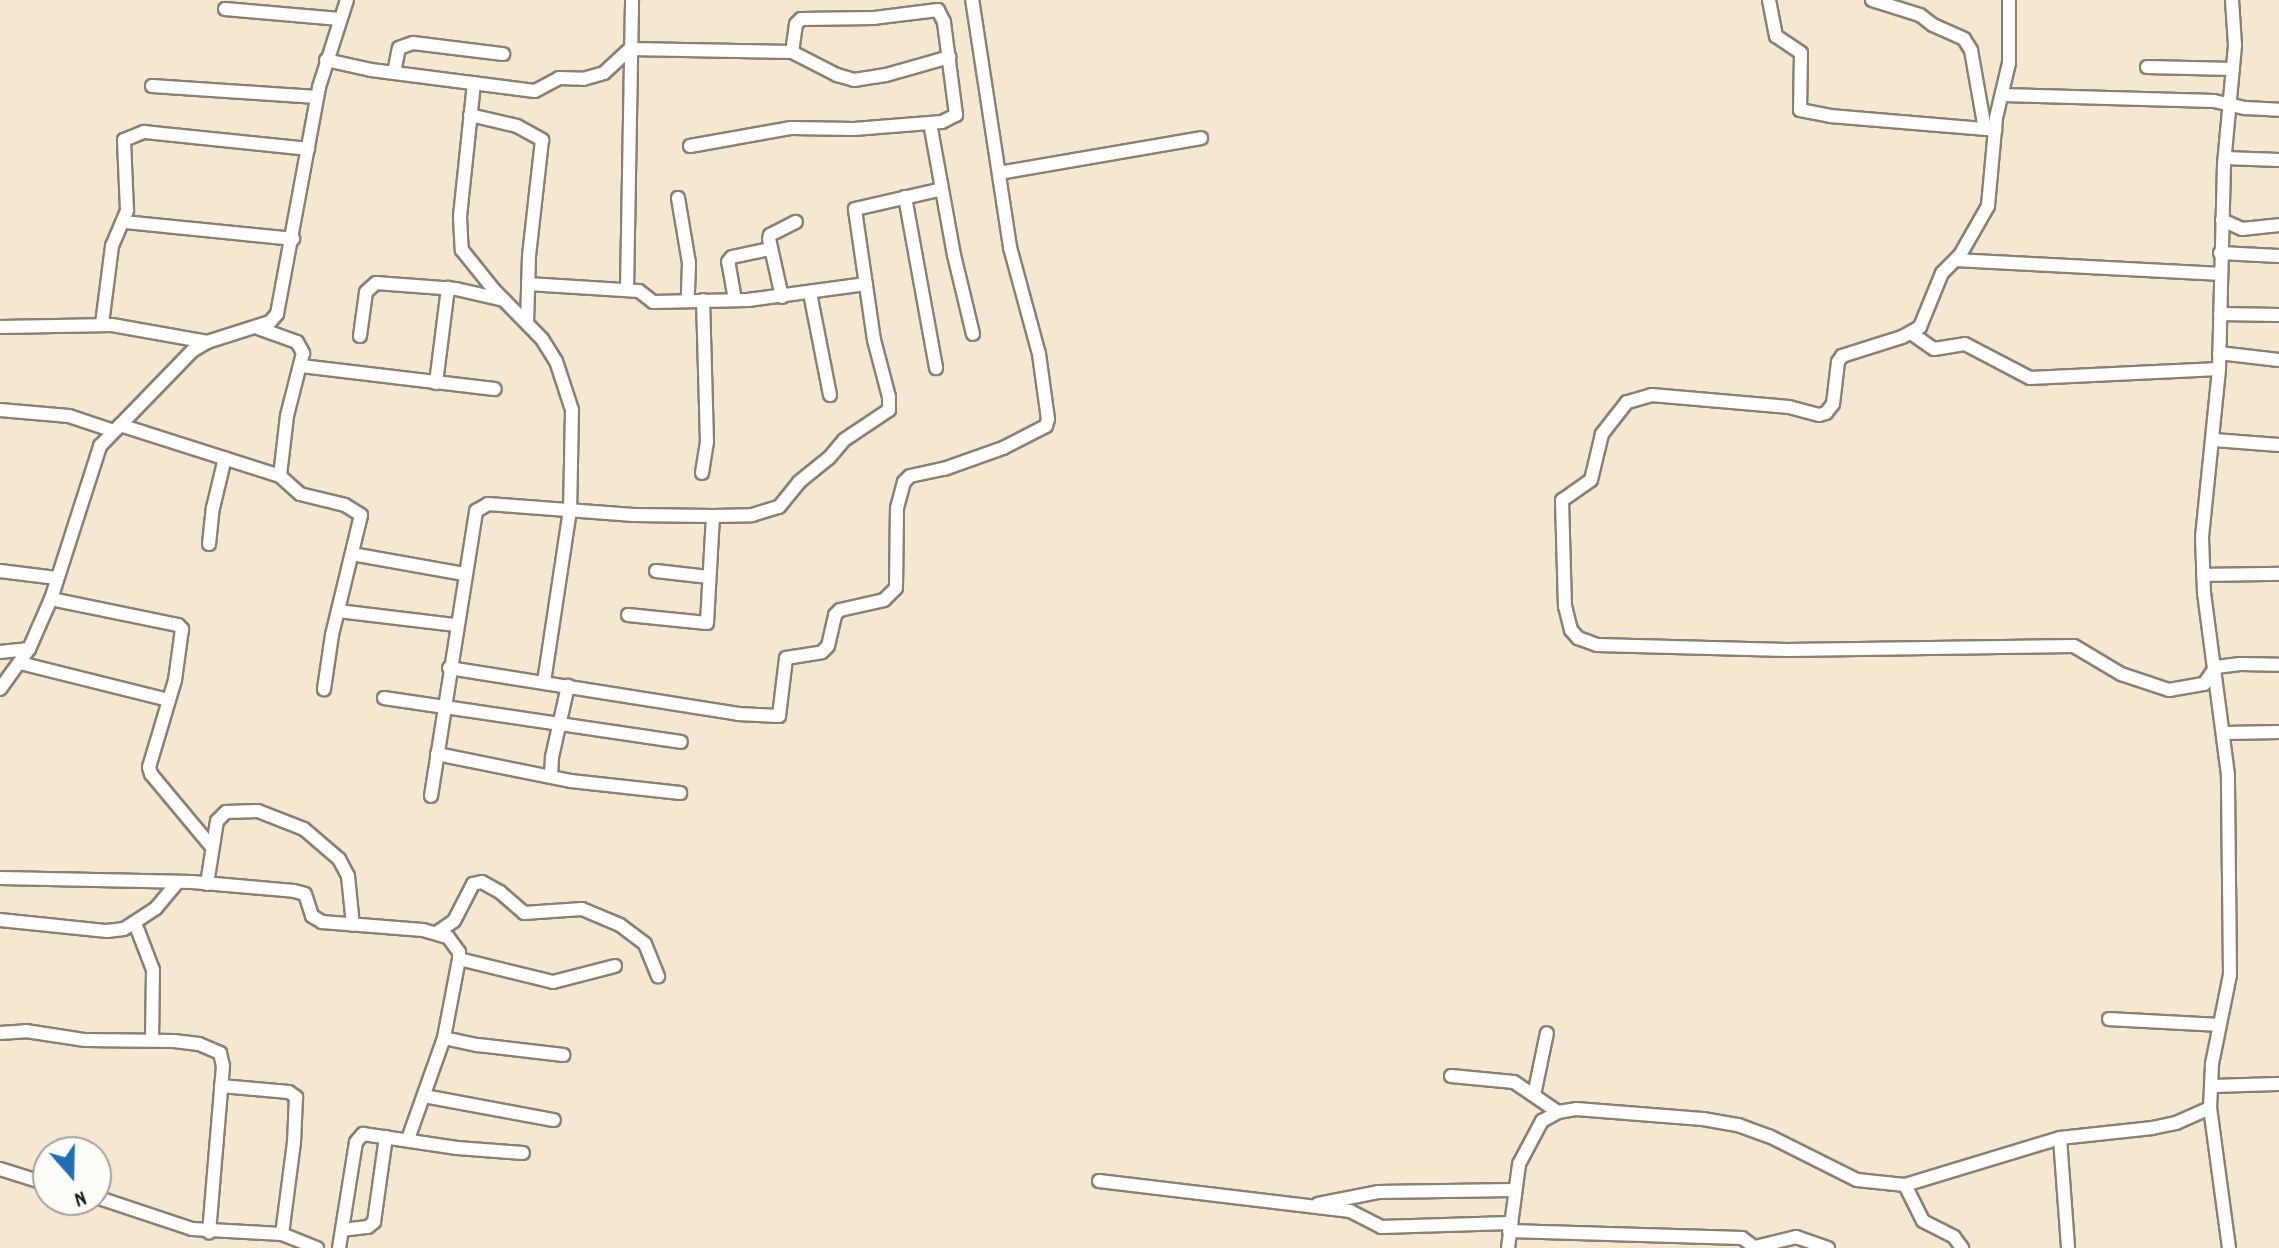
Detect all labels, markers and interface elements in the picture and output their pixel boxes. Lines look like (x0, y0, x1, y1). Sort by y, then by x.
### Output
north arrow (32, 1136, 112, 1216)
text: N (69, 1181, 90, 1214)

